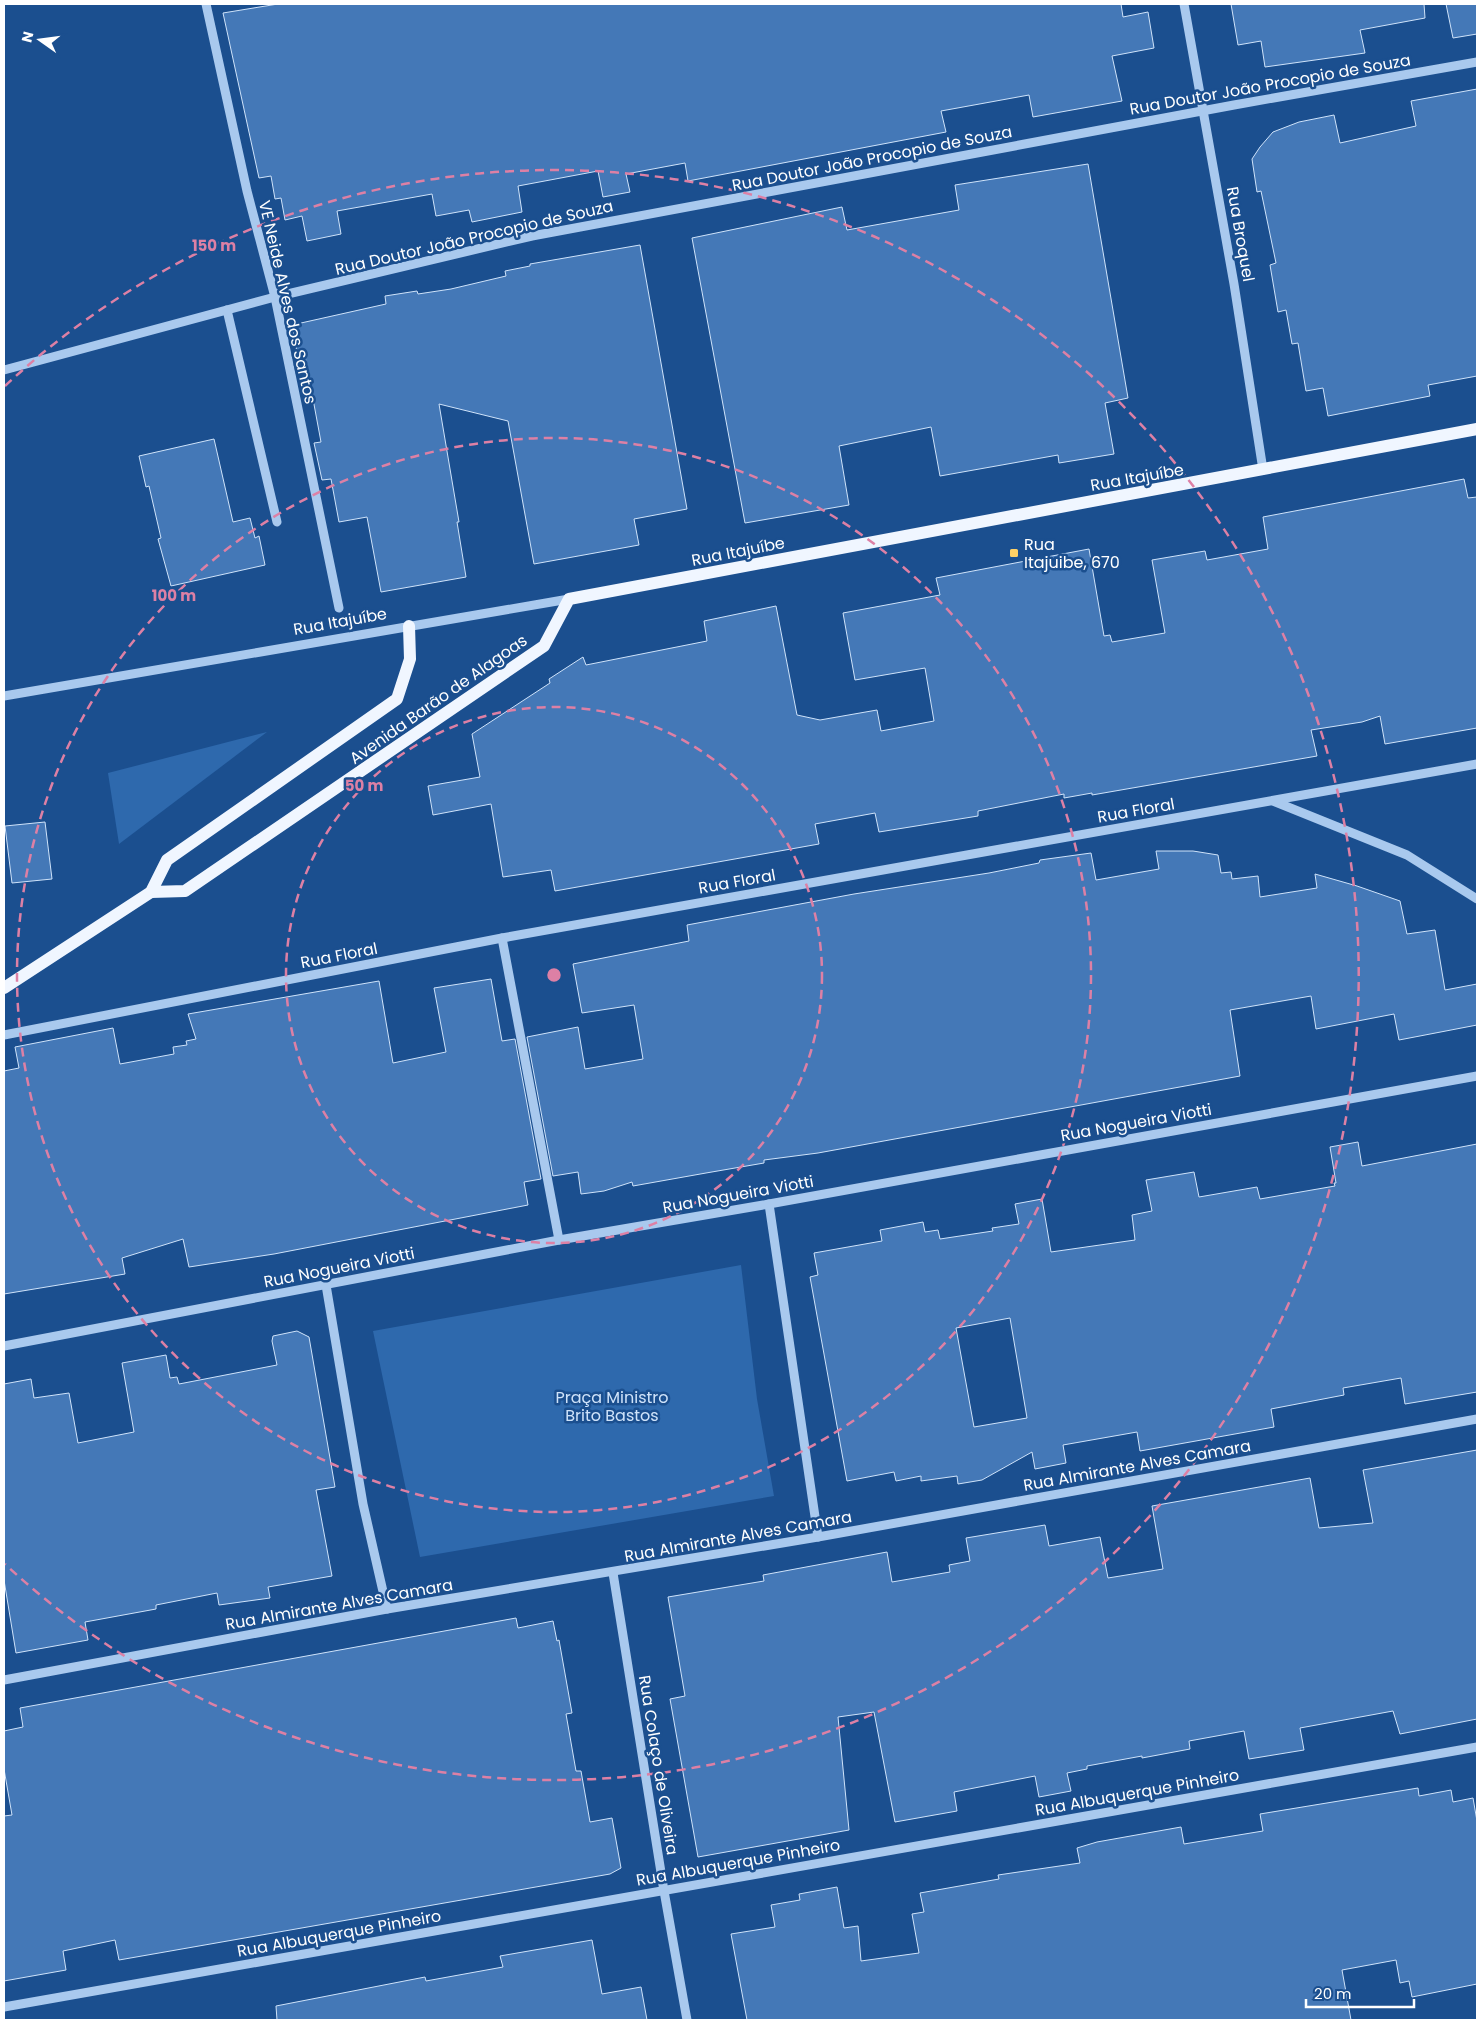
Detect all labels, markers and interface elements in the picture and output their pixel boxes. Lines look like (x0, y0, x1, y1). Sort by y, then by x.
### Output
north arrow (15, 15, 65, 65)
text: N (16, 29, 38, 44)
street label: Rua Doutor João Procopio de Souza (1128, 48, 1412, 121)
street label: Rua Doutor João Procopio de Souza (730, 120, 1014, 197)
street label: Rua Broquel (1221, 185, 1260, 283)
street label: Rua Doutor João Procopio de Souza (333, 194, 615, 281)
street label: VE Neide Alves dos Santos (253, 198, 322, 406)
text: 150 m (192, 235, 236, 256)
street label: Rua Itajuíbe (1089, 458, 1186, 497)
street label: Rua Itajuíbe (690, 531, 787, 572)
place label: Rua Itajuibe, 670 (1024, 533, 1120, 574)
marker: Rua Itajuibe, 670 (1008, 547, 1020, 559)
text: 100 m (152, 585, 196, 606)
street label: Rua Itajuíbe (292, 602, 389, 641)
street label: Avenida Barão de Alagoas (345, 629, 532, 770)
text: 50 m (345, 775, 383, 796)
street label: Rua Floral (1096, 792, 1177, 829)
street label: Rua Floral (697, 863, 778, 900)
street label: Rua Floral (299, 937, 380, 974)
centre of rings (545, 966, 563, 984)
street label: Rua Nogueira Viotti (1059, 1098, 1213, 1147)
street label: Rua Nogueira Viotti (661, 1170, 815, 1219)
street label: Rua Nogueira Viotti (262, 1242, 416, 1293)
park label: Praça Ministro Brito Bastos (555, 1386, 669, 1427)
street label: Rua Almirante Alves Camara (1021, 1434, 1253, 1497)
street label: Rua Almirante Alves Camara (622, 1505, 854, 1568)
street label: Rua Almirante Alves Camara (223, 1573, 455, 1636)
street label: Rua Colaço de Oliveira (633, 1674, 684, 1857)
street label: Rua Albuquerque Pinheiro (1033, 1763, 1241, 1822)
street label: Rua Albuquerque Pinheiro (634, 1833, 842, 1892)
street label: Rua Albuquerque Pinheiro (235, 1904, 443, 1963)
scale bar (1306, 1976, 1414, 2008)
text: 20 m (1314, 1983, 1352, 2004)

